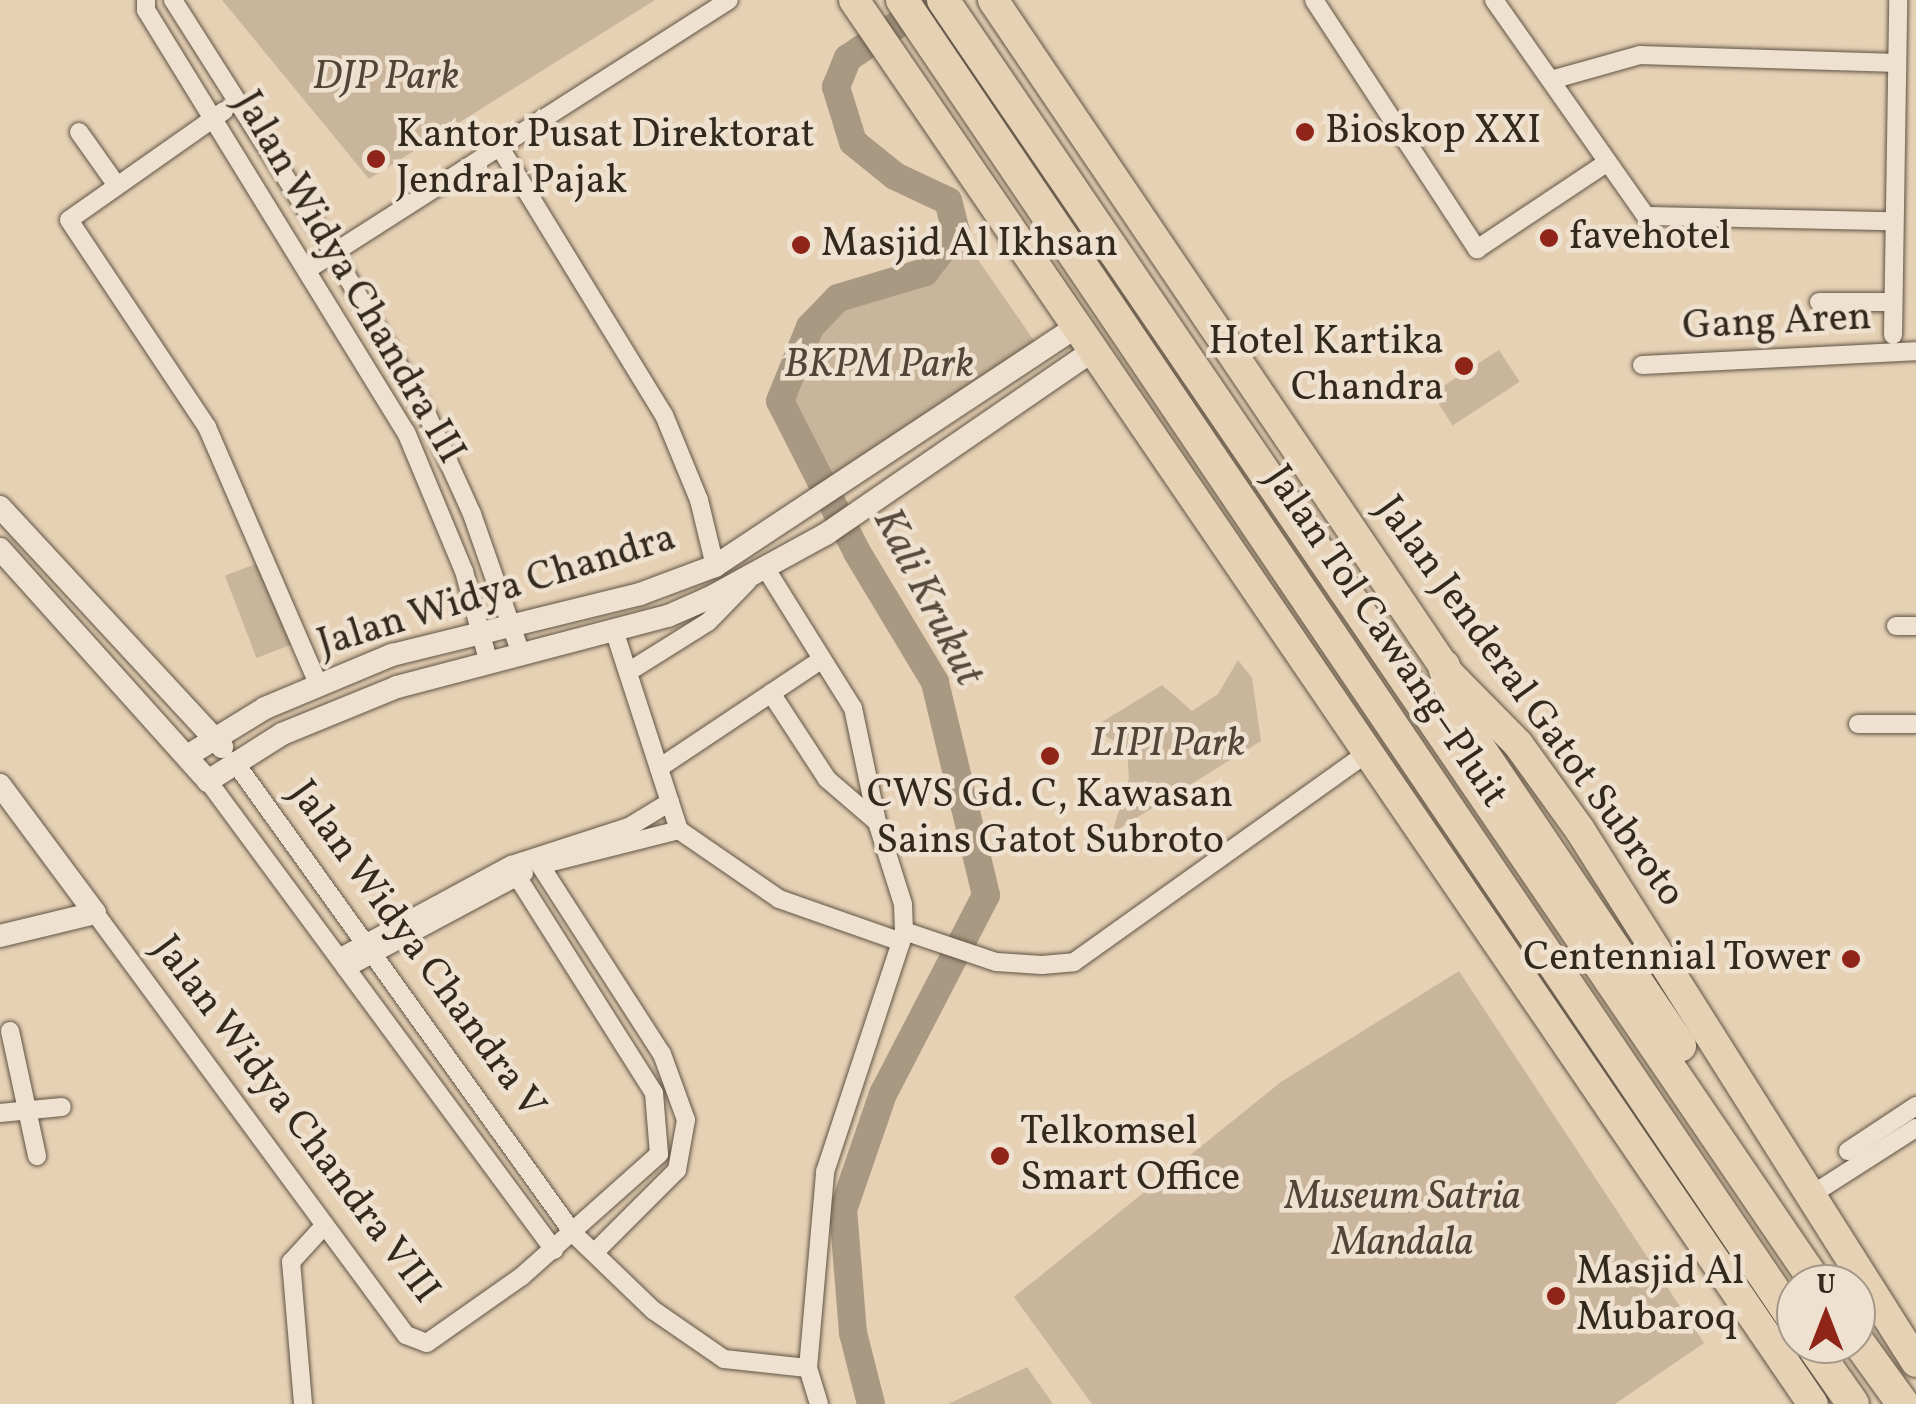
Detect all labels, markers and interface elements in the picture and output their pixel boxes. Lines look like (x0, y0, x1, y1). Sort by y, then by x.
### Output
park label: DJP Park (313, 54, 459, 102)
street label: Jalan Widya Chandra III (221, 83, 475, 473)
place label: Bioskop XXI (1325, 108, 1541, 156)
place label: Kantor Pusat Direktorat Jendral Pajak (396, 112, 815, 206)
marker: Bioskop XXI (1294, 121, 1316, 143)
marker: Kantor Pusat Direktorat Jendral Pajak (365, 148, 387, 170)
place label: favehotel (1569, 214, 1731, 262)
place label: Masjid Al Ikhsan (821, 221, 1118, 269)
marker: favehotel (1538, 227, 1560, 249)
marker: Masjid Al Ikhsan (790, 234, 812, 256)
street label: Gang Aren (1681, 294, 1873, 352)
place label: Hotel Kartika Chandra (1208, 319, 1444, 413)
park label: BKPM Park (784, 342, 974, 390)
marker: Hotel Kartika Chandra (1453, 355, 1475, 377)
street label: Jalan Tol Cawang–Pluit (1252, 456, 1518, 818)
street label: Jalan Jenderal Gatot Subroto (1364, 487, 1694, 917)
water label: Kali Krukut (860, 501, 992, 695)
street label: Jalan Widya Chandra (312, 515, 682, 669)
park label: LIPI Park (1090, 721, 1246, 769)
marker: CWS Gd. C, Kawasan Sains Gatot Subroto (1039, 745, 1061, 767)
street label: Jalan Widya Chandra V (277, 771, 555, 1129)
place label: CWS Gd. C, Kawasan Sains Gatot Subroto (867, 772, 1233, 866)
street label: Jalan Widya Chandra VIII (140, 926, 450, 1314)
place label: Centennial Tower (1522, 935, 1831, 983)
marker: Centennial Tower (1840, 948, 1862, 970)
place label: Telkomsel Smart Office (1020, 1109, 1240, 1203)
marker: Telkomsel Smart Office (989, 1145, 1011, 1167)
park label: Museum Satria Mandala (1285, 1174, 1521, 1268)
place label: Masjid Al Mubaroq (1576, 1249, 1744, 1343)
north arrow (1776, 1264, 1876, 1364)
text: U (1816, 1266, 1836, 1305)
marker: Masjid Al Mubaroq (1545, 1285, 1567, 1307)

